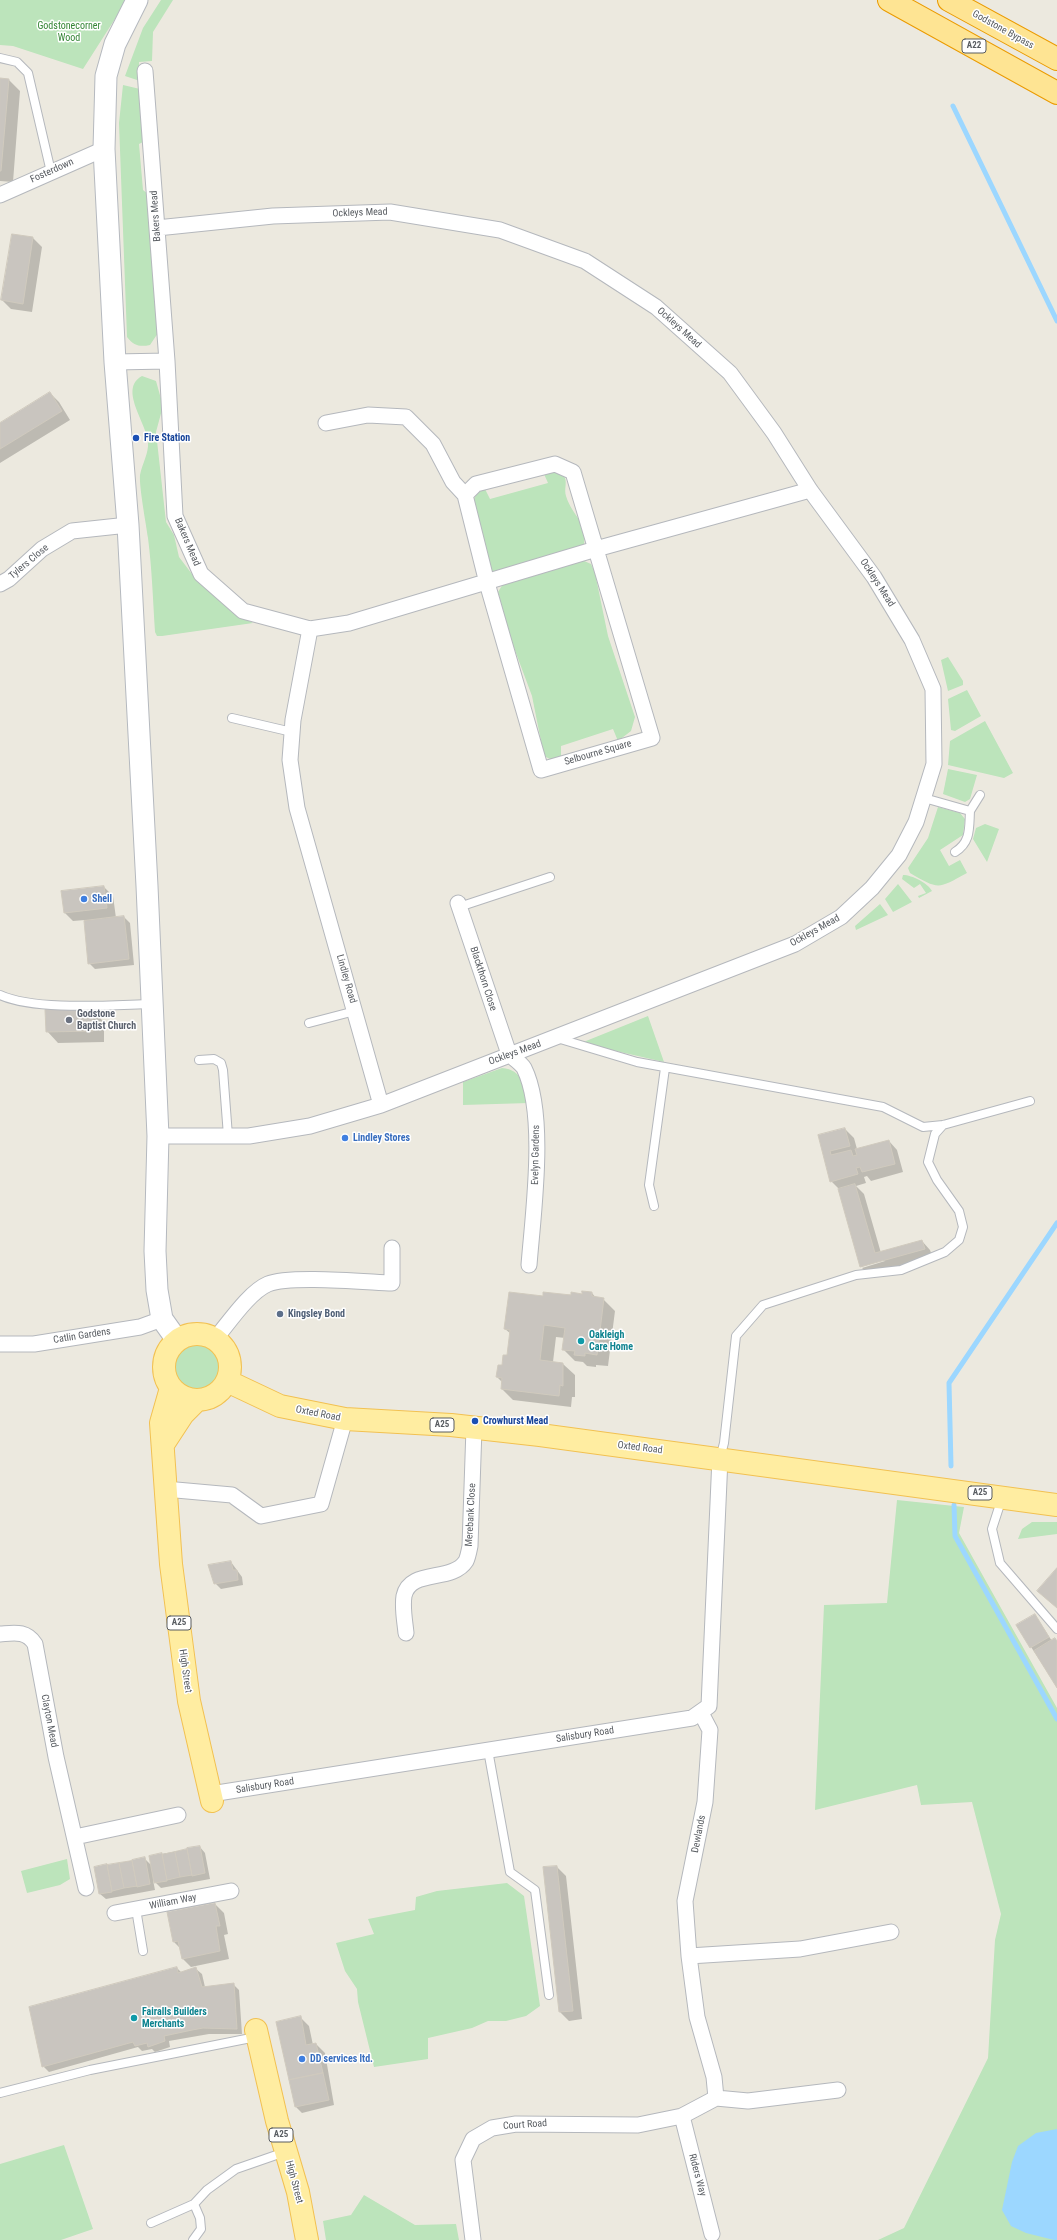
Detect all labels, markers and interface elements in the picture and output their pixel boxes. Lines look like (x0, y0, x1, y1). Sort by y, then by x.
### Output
street label: Godstone Bypass (970, 8, 1036, 52)
park label: Godstonecorner Wood (37, 20, 101, 44)
road number: A22 (962, 39, 986, 53)
street label: Fosterdown (28, 156, 76, 186)
street label: Bakers Mead (148, 190, 164, 242)
street label: Ockleys Mead (332, 206, 388, 220)
street label: Ockleys Mead (655, 305, 703, 351)
place label: Fire Station (144, 432, 190, 444)
marker: Fire Station (131, 433, 141, 443)
street label: Bakers Mead (171, 516, 203, 568)
street label: Tylers Close (7, 542, 51, 582)
street label: Ockleys Mead (857, 557, 897, 609)
street label: Selbourne Square (563, 738, 633, 768)
place label: Shell (92, 893, 112, 905)
marker: Shell (79, 894, 89, 904)
street label: Ockleys Mead (788, 912, 842, 950)
street label: Blackthorn Close (467, 945, 499, 1013)
street label: Lindley Road (333, 953, 359, 1005)
place label: Godstone Baptist Church (77, 1008, 136, 1032)
marker: Godstone Baptist Church (64, 1015, 74, 1025)
street label: Ockleys Mead (487, 1038, 543, 1068)
street label: Evelyn Gardens (529, 1125, 543, 1185)
place label: Lindley Stores (353, 1132, 410, 1144)
marker: Lindley Stores (340, 1133, 350, 1143)
place label: Kingsley Bond (288, 1308, 345, 1320)
marker: Kingsley Bond (275, 1309, 285, 1319)
street label: Catlin Gardens (52, 1326, 112, 1346)
place label: Oakleigh Care Home (589, 1329, 633, 1352)
marker: Oakleigh Care Home (576, 1336, 586, 1346)
street label: Oxted Road (295, 1404, 341, 1424)
place label: Crowhurst Mead (483, 1415, 548, 1427)
marker: Crowhurst Mead (470, 1416, 480, 1426)
road number: A25 (430, 1418, 454, 1432)
street label: Oxted Road (617, 1439, 663, 1457)
street label: Merebank Close (463, 1483, 479, 1547)
road number: A25 (968, 1486, 992, 1500)
road number: A25 (167, 1616, 191, 1630)
street label: High Street (176, 1648, 194, 1694)
street label: Clayton Mead (38, 1693, 60, 1749)
street label: Salisbury Road (555, 1724, 615, 1746)
street label: Salisbury Road (235, 1775, 295, 1797)
street label: Dewlands (689, 1814, 709, 1854)
street label: William Way (148, 1892, 198, 1912)
place label: Fairalls Builders Merchants (142, 2006, 207, 2030)
marker: Fairalls Builders Merchants (129, 2013, 139, 2023)
place label: DD services ltd. (310, 2053, 373, 2065)
marker: DD services ltd. (297, 2054, 307, 2064)
street label: Court Road (503, 2117, 547, 2133)
road number: A25 (269, 2128, 293, 2142)
street label: Riders Way (686, 2152, 708, 2198)
street label: High Street (283, 2159, 305, 2205)

